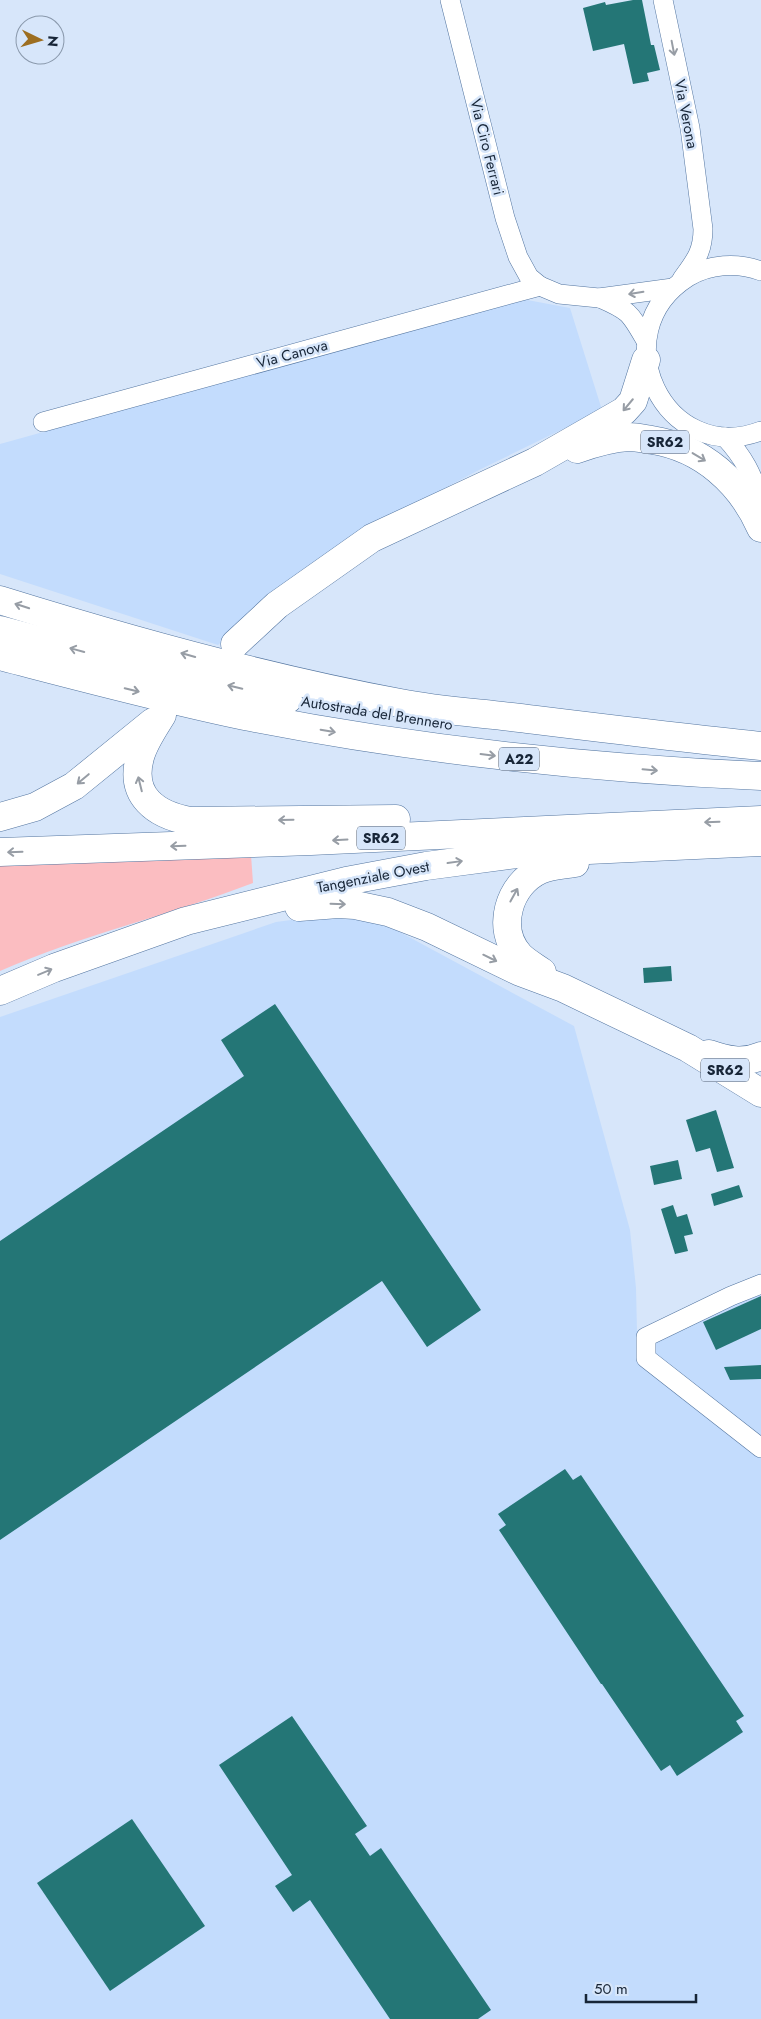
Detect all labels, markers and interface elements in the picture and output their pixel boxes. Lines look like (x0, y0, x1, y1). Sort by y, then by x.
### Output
north arrow (15, 15, 65, 65)
text: N (43, 35, 63, 48)
one-way arrow (668, 39, 678, 55)
street label: Via Verona (669, 77, 703, 151)
street label: Via Ciro Ferrari (464, 96, 510, 198)
one-way arrow (628, 289, 644, 299)
street label: Via Canova (254, 334, 330, 374)
one-way arrow (623, 398, 634, 411)
road number: SR62 (641, 431, 689, 454)
one-way arrow (692, 451, 706, 462)
one-way arrow (14, 601, 30, 611)
one-way arrow (69, 645, 85, 655)
one-way arrow (180, 650, 196, 659)
one-way arrow (227, 682, 243, 691)
one-way arrow (123, 686, 139, 695)
street label: Autostrada del Brennero (300, 690, 454, 736)
one-way arrow (319, 726, 335, 736)
road number: A22 (499, 748, 539, 771)
one-way arrow (480, 750, 496, 760)
one-way arrow (642, 766, 658, 775)
one-way arrow (77, 773, 90, 784)
one-way arrow (135, 777, 144, 793)
one-way arrow (278, 815, 294, 825)
one-way arrow (705, 817, 721, 826)
road number: SR62 (357, 826, 405, 850)
one-way arrow (332, 835, 348, 844)
one-way arrow (170, 841, 186, 851)
one-way arrow (8, 847, 24, 856)
street label: Tangenziale Ovest (315, 855, 432, 899)
one-way arrow (447, 857, 463, 867)
one-way arrow (510, 888, 520, 903)
one-way arrow (330, 900, 346, 909)
one-way arrow (482, 954, 497, 963)
one-way arrow (37, 966, 52, 976)
road number: SR62 (701, 1058, 749, 1082)
scale bar (586, 1972, 696, 2004)
text: 50 m (594, 1978, 628, 2000)

